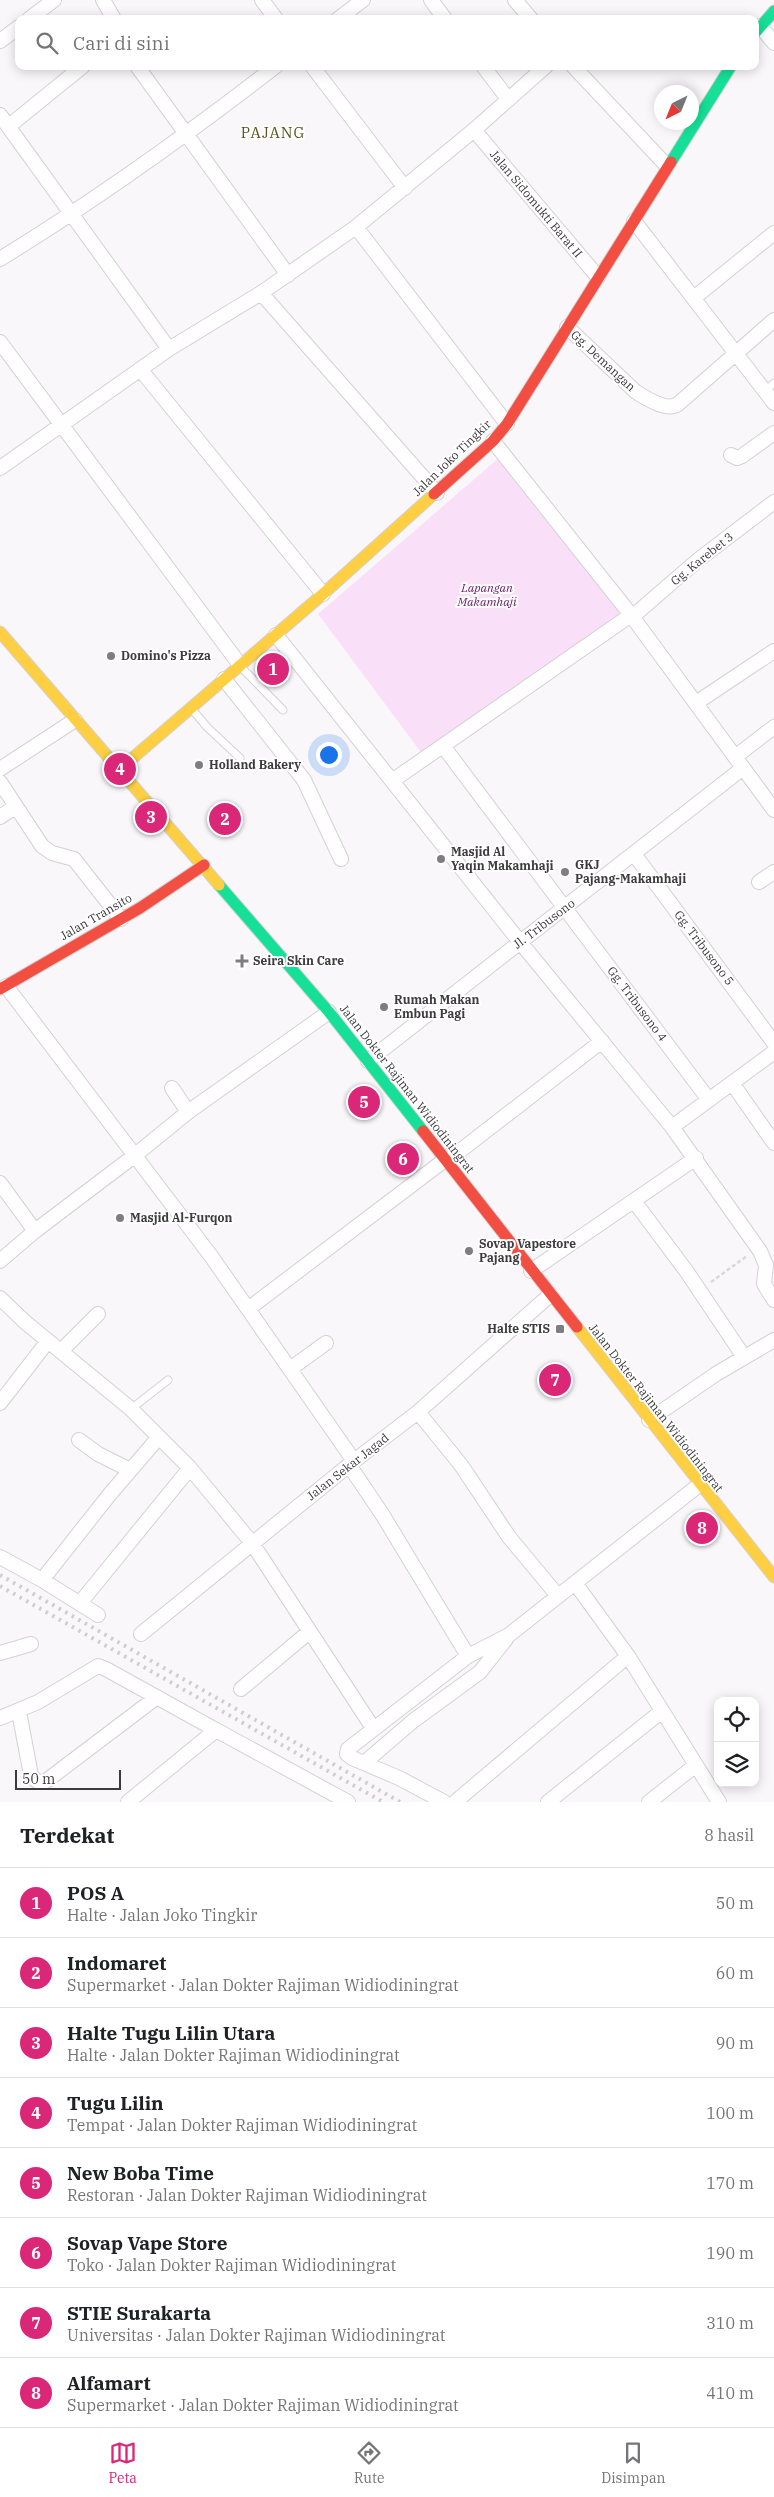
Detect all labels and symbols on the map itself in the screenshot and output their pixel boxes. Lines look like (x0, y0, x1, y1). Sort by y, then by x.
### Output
north arrow (654, 85, 699, 130)
district label: PAJANG (241, 123, 305, 142)
street label: Jalan Sidomukti Barat II (487, 147, 586, 260)
street label: Gg. Demangan (568, 327, 639, 395)
street label: Jalan Joko Tingkir (409, 416, 494, 499)
street label: Gg. Karebet 3 (667, 529, 736, 588)
park label: Lapangan Makamhaji (456, 580, 517, 609)
place label: Domino's Pizza (121, 648, 211, 663)
marker: Domino's Pizza (105, 650, 117, 662)
pin: 1 (257, 650, 289, 688)
your location (316, 742, 342, 768)
pin: 4 (104, 750, 136, 788)
place label: Holland Bakery (209, 757, 301, 772)
marker: Holland Bakery (193, 759, 205, 771)
pin: 3 (135, 798, 167, 836)
pin: 2 (209, 800, 241, 838)
place label: Masjid Al Yaqin Makamhaji (451, 844, 554, 873)
marker: Masjid Al Yaqin Makamhaji (435, 853, 447, 865)
place label: GKJ Pajang-Makamhaji (575, 857, 686, 886)
marker: GKJ Pajang-Makamhaji (559, 866, 571, 878)
street label: Jalan Transito (57, 890, 135, 943)
street label: Jl. Tribusono (510, 895, 578, 952)
street label: Gg. Tribusono 5 (671, 907, 737, 988)
place label: Seira Skin Care (253, 953, 344, 968)
marker: Seira Skin Care (235, 954, 249, 968)
street label: Gg. Tribusono 4 (604, 963, 670, 1044)
place label: Rumah Makan Embun Pagi (394, 992, 479, 1021)
street label: Jalan Dokter Rajiman Widiodiningrat (337, 1001, 478, 1176)
marker: Rumah Makan Embun Pagi (378, 1001, 390, 1013)
pin: 5 (348, 1083, 380, 1121)
pin: 6 (387, 1140, 419, 1178)
place label: Masjid Al-Furqon (130, 1210, 233, 1225)
marker: Masjid Al-Furqon (114, 1212, 126, 1224)
place label: Sovap Vapestore Pajang (479, 1236, 576, 1265)
marker: Sovap Vapestore Pajang (463, 1245, 475, 1257)
street label: Jalan Dokter Rajiman Widiodiningrat (586, 1320, 727, 1495)
place label: Halte STIS (487, 1321, 550, 1336)
marker: Halte STIS (554, 1323, 566, 1335)
pin: 7 (539, 1361, 571, 1399)
street label: Jalan Sekar Jagad (304, 1430, 392, 1503)
pin: 8 (686, 1509, 718, 1547)
scale bar (15, 1767, 121, 1790)

